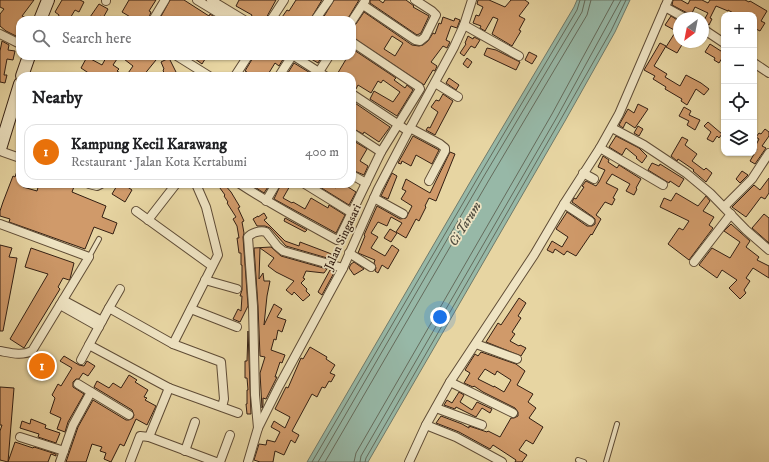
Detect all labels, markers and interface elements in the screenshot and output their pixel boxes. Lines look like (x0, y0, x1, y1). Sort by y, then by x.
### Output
north arrow (673, 12, 709, 48)
map controls (721, 12, 757, 156)
button: + (721, 12, 757, 48)
search box (16, 16, 356, 60)
icon: search (30, 27, 52, 49)
text: Search here (62, 29, 131, 48)
button: − (721, 48, 757, 84)
button: locate (721, 84, 757, 120)
text: Nearby (32, 87, 82, 109)
button: layers (721, 120, 757, 156)
text: Kampung Kecil Karawang (71, 135, 227, 154)
text: 1 (44, 144, 48, 160)
text: 400 m (305, 144, 339, 160)
text: Restaurant · Jalan Kota Kertabumi (71, 154, 247, 170)
water label: Ci Tarum (445, 199, 485, 249)
street label: Jalan Singasari (321, 202, 365, 273)
your location (430, 307, 450, 327)
pin: 1 (29, 351, 55, 381)

